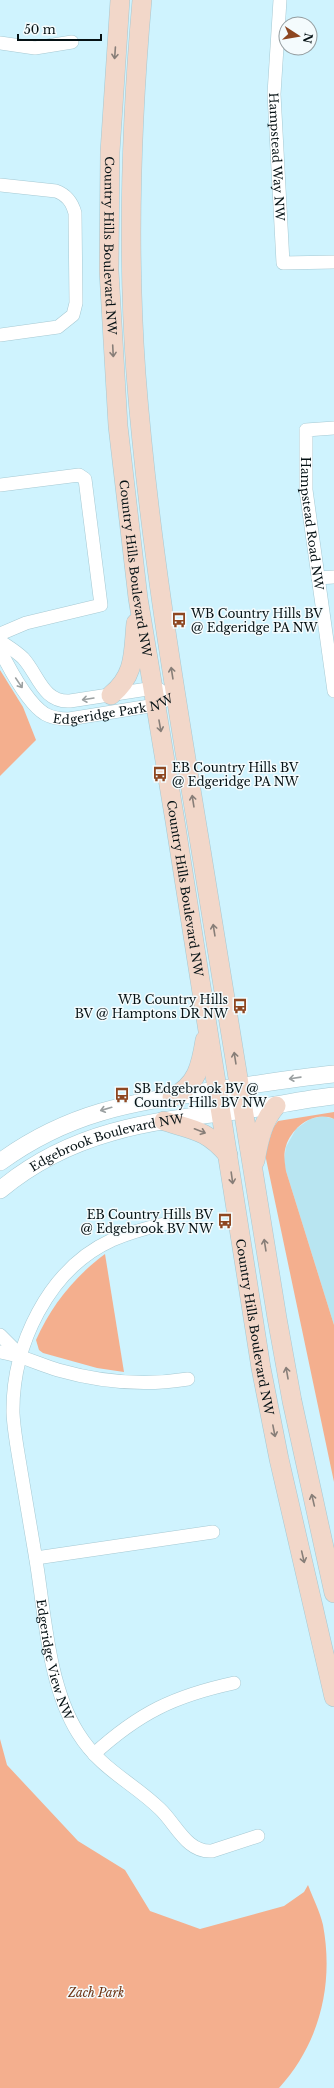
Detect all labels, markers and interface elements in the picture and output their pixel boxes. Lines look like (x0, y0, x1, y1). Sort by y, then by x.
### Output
scale bar (18, 16, 101, 42)
north arrow (278, 16, 318, 56)
text: 50 m (24, 22, 56, 37)
text: N (300, 32, 316, 45)
one-way arrow (112, 46, 119, 59)
street label: Hampstead Way NW (266, 92, 288, 222)
street label: Country Hills Boulevard NW (101, 156, 120, 336)
one-way arrow (109, 344, 116, 357)
street label: Hampstead Road NW (298, 457, 327, 592)
street label: Country Hills Boulevard NW (117, 479, 155, 659)
place label: WB Country Hills BV @ Edgeridge PA NW (190, 606, 323, 635)
bus stop icon: WB Country Hills BV @ Edgeridge PA NW (170, 611, 188, 629)
one-way arrow (168, 667, 176, 680)
one-way arrow (15, 678, 23, 689)
street label: Edgeridge Park NW (52, 689, 176, 727)
one-way arrow (81, 695, 94, 703)
one-way arrow (156, 720, 164, 733)
place label: EB Country Hills BV @ Edgeridge PA NW (172, 760, 300, 789)
bus stop icon: EB Country Hills BV @ Edgeridge PA NW (151, 765, 169, 783)
one-way arrow (188, 795, 196, 808)
street label: Country Hills Boulevard NW (164, 799, 207, 979)
one-way arrow (209, 923, 217, 936)
place label: WB Country Hills BV @ Hamptons DR NW (75, 992, 229, 1021)
bus stop icon: WB Country Hills BV @ Hamptons DR NW (231, 997, 249, 1015)
one-way arrow (231, 1052, 239, 1065)
one-way arrow (289, 1074, 302, 1082)
place label: SB Edgebrook BV @ Country Hills BV NW (134, 1081, 268, 1110)
bus stop icon: SB Edgebrook BV @ Country Hills BV NW (113, 1086, 131, 1104)
one-way arrow (100, 1106, 113, 1113)
street label: Edgebrook Boulevard NW (27, 1110, 186, 1174)
one-way arrow (193, 1128, 205, 1136)
one-way arrow (228, 1171, 236, 1184)
place label: EB Country Hills BV @ Edgebrook BV NW (80, 1207, 214, 1236)
bus stop icon: EB Country Hills BV @ Edgebrook BV NW (216, 1212, 234, 1230)
street label: Country Hills Boulevard NW (233, 1238, 278, 1417)
one-way arrow (261, 1239, 269, 1252)
one-way arrow (283, 1367, 291, 1380)
one-way arrow (270, 1424, 278, 1437)
one-way arrow (309, 1494, 317, 1507)
one-way arrow (299, 1550, 307, 1563)
street label: Edgeridge View NW (34, 1598, 78, 1723)
park label: Zach Park (67, 1985, 124, 2000)

